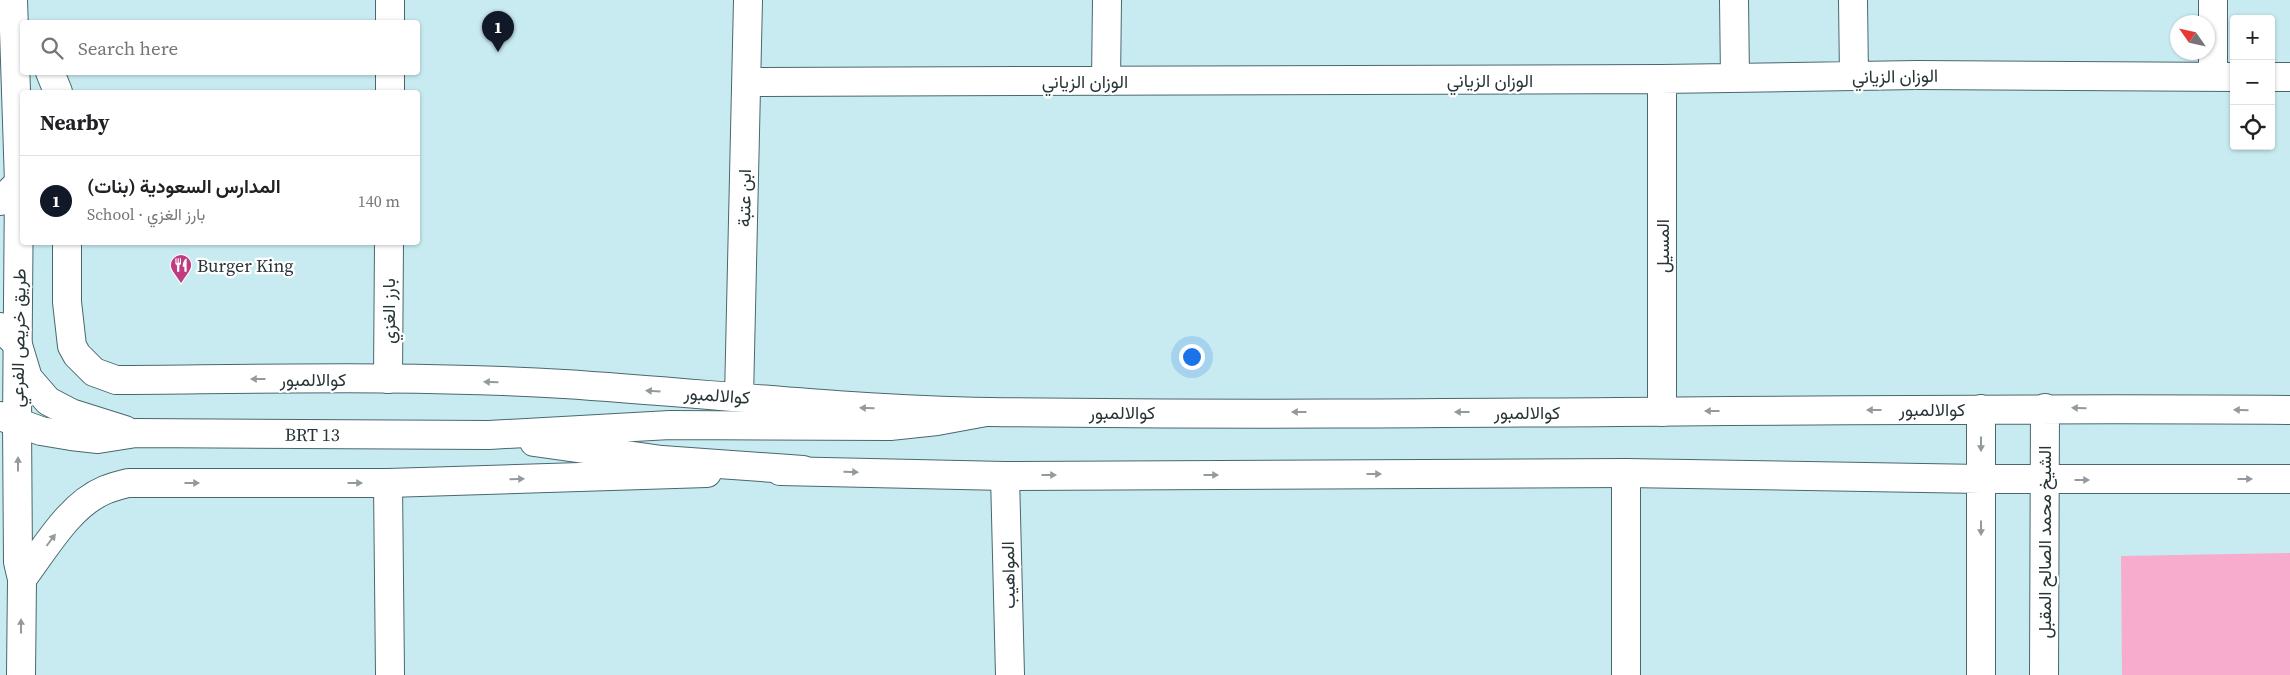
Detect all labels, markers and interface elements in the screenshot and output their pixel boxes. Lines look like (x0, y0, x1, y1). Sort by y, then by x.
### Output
pin: 1 (482, 11, 514, 52)
north arrow (2170, 15, 2215, 60)
map controls (2230, 15, 2275, 150)
button: + (2230, 15, 2275, 60)
search box (20, 20, 420, 75)
icon: search (38, 34, 66, 62)
text: Search here (78, 35, 178, 61)
button: − (2230, 60, 2275, 105)
street label: الوزان الزياني (1852, 63, 1938, 92)
street label: الوزان الزياني (1447, 68, 1533, 96)
street label: الوزان الزياني (1042, 69, 1128, 97)
button: locate (2230, 105, 2275, 150)
text: Nearby (40, 108, 110, 137)
street label: ابن عتبة (731, 169, 757, 227)
text: المدارس السعودية (بنات) (87, 173, 281, 199)
text: 1 (52, 190, 60, 212)
text: 140 m (358, 190, 400, 212)
text: School · بارز الغزي (87, 203, 205, 225)
street label: المسيل (1650, 219, 1675, 273)
restaurant icon: Burger King (169, 253, 193, 284)
place label: Burger King (197, 253, 294, 278)
street label: طريق خريص الفرعي (4, 268, 35, 408)
street label: بارز الغزي (376, 278, 404, 344)
your location (1179, 344, 1205, 370)
street label: كوالالمبور (279, 367, 346, 392)
one-way arrow (250, 375, 266, 383)
one-way arrow (482, 378, 498, 386)
street label: كوالالمبور (682, 380, 751, 410)
one-way arrow (645, 386, 661, 394)
street label: كوالالمبور (1898, 397, 1965, 422)
street label: كوالالمبور (1088, 400, 1155, 425)
street label: كوالالمبور (1493, 400, 1560, 425)
one-way arrow (859, 403, 875, 411)
one-way arrow (2071, 404, 2087, 412)
one-way arrow (1866, 406, 1882, 414)
one-way arrow (2233, 406, 2249, 414)
one-way arrow (1703, 407, 1719, 415)
one-way arrow (1291, 408, 1307, 416)
one-way arrow (1453, 408, 1469, 416)
street label: BRT 13 (285, 421, 340, 447)
one-way arrow (1977, 436, 1985, 452)
street label: الشيخ محمد الصالح المقبل (2032, 446, 2057, 638)
one-way arrow (14, 456, 22, 472)
one-way arrow (843, 468, 859, 476)
one-way arrow (1366, 470, 1382, 478)
one-way arrow (1041, 471, 1057, 479)
one-way arrow (1203, 471, 1219, 479)
one-way arrow (509, 474, 525, 482)
one-way arrow (2237, 475, 2253, 483)
one-way arrow (2075, 476, 2091, 484)
one-way arrow (184, 479, 200, 487)
one-way arrow (347, 479, 363, 487)
one-way arrow (1977, 520, 1985, 536)
one-way arrow (46, 533, 56, 547)
street label: المواهيب (995, 541, 1021, 609)
one-way arrow (18, 618, 26, 634)

